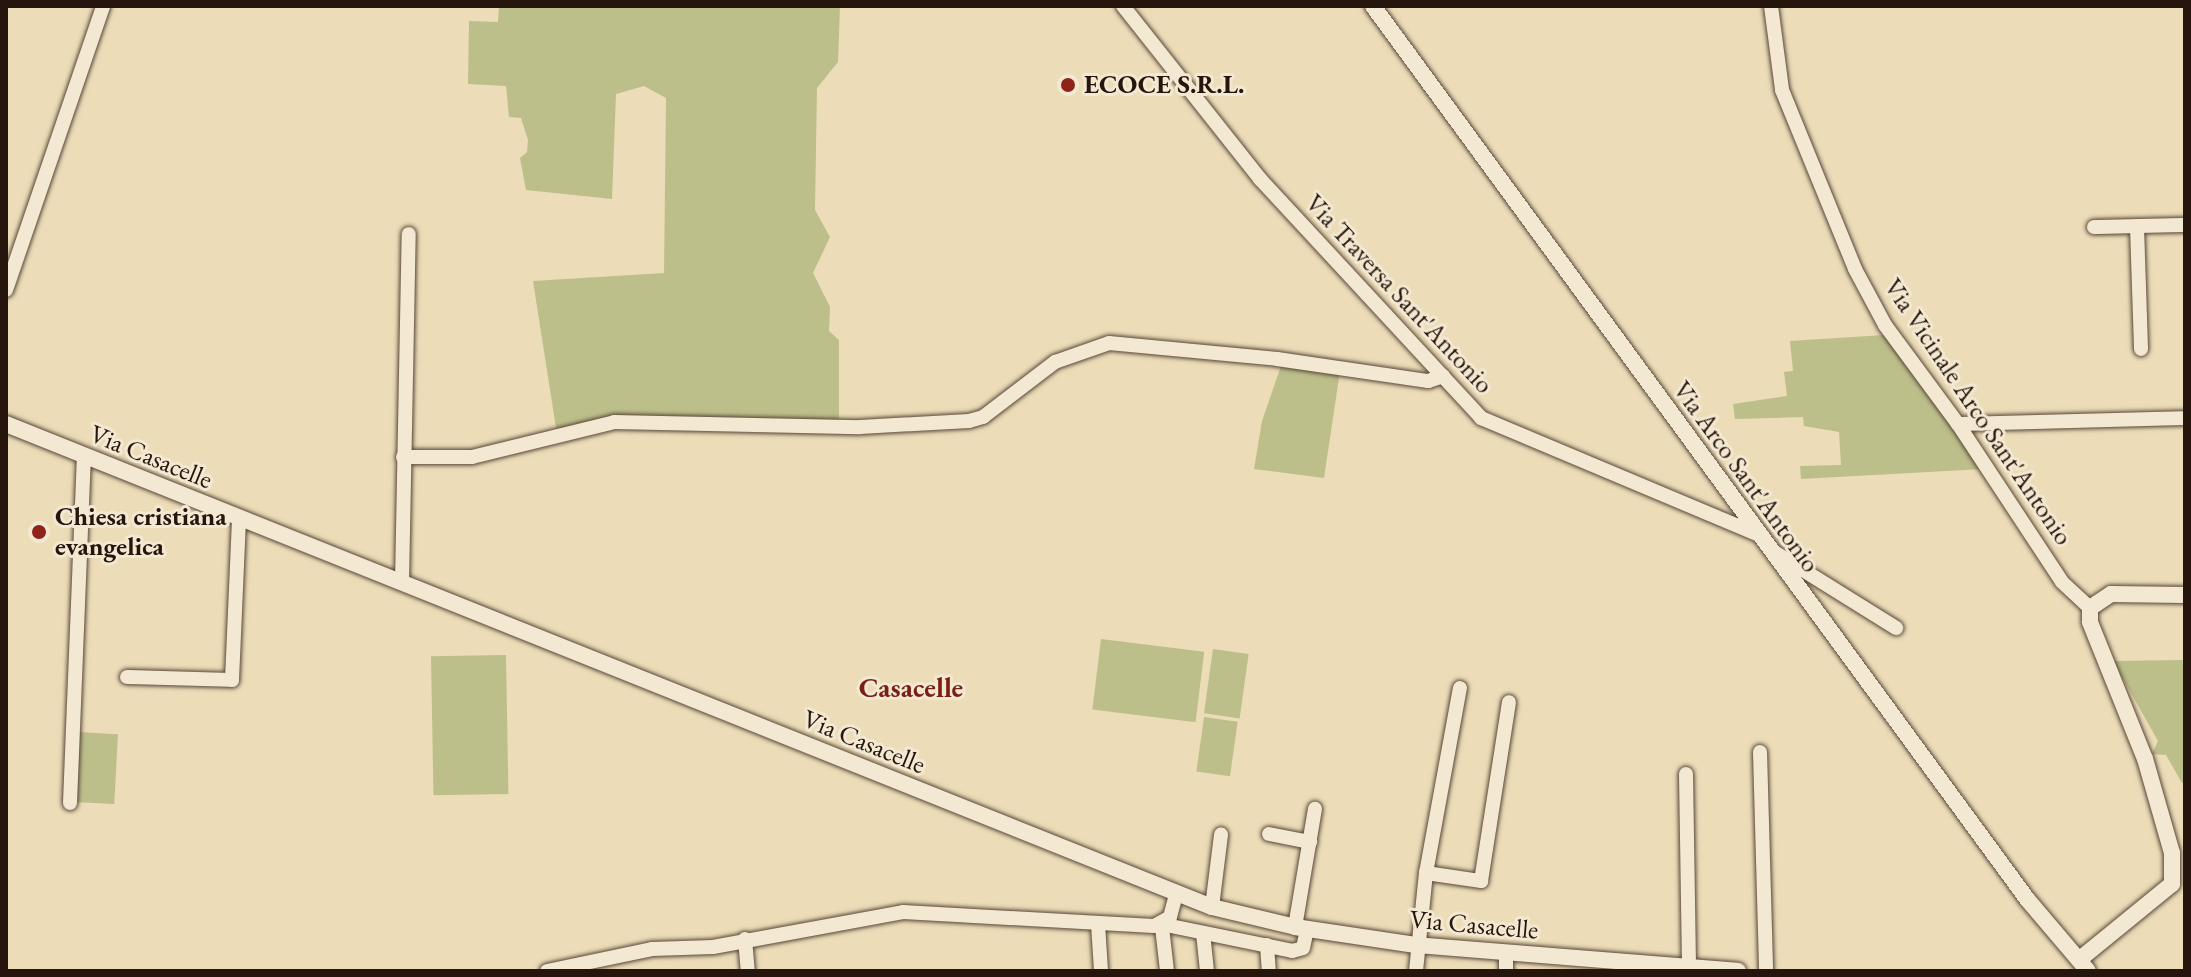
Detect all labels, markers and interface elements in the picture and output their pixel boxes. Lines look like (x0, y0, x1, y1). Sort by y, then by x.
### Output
place label: ECOCE S.R.L. (1084, 69, 1244, 101)
marker: ECOCE S.R.L. (1059, 76, 1077, 94)
street label: Via Traversa Sant'Antonio (1299, 188, 1499, 400)
street label: Via Vicinale Arco Sant'Antonio (1877, 273, 2079, 551)
street label: Via Arco Sant'Antonio (1666, 375, 1826, 579)
street label: Via Casacelle (85, 418, 217, 496)
place label: Chiesa cristiana evangelica (55, 501, 227, 562)
marker: Chiesa cristiana evangelica (30, 523, 48, 541)
district label: Casacelle (859, 670, 963, 704)
street label: Via Casacelle (798, 703, 930, 781)
street label: Via Casacelle (1408, 904, 1540, 946)

